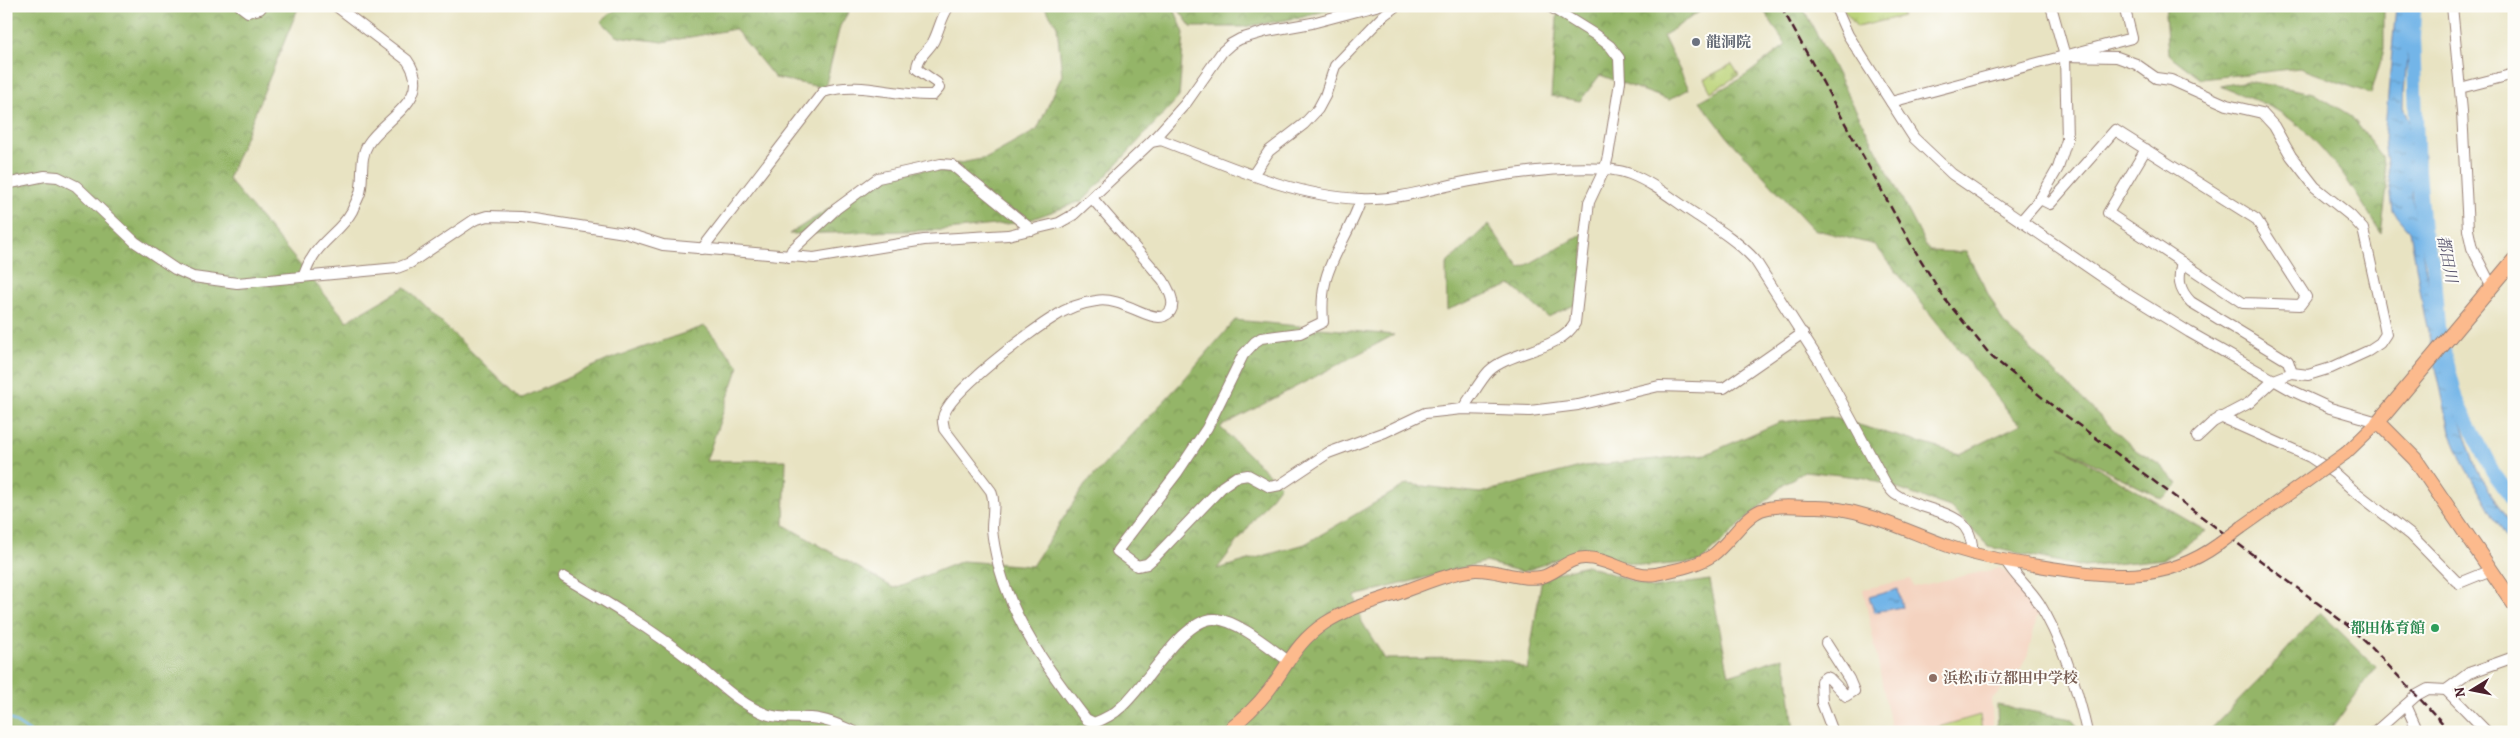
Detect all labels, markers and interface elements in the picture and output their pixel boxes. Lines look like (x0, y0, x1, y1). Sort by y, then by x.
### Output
place label: 龍洞院 (1706, 32, 1751, 52)
marker: 龍洞院 (1690, 36, 1702, 48)
water label: 都田川 (2432, 233, 2463, 287)
place label: 都田体育館 (2350, 618, 2425, 638)
marker: 都田体育館 (2429, 622, 2441, 634)
north arrow (2448, 666, 2498, 716)
place label: 浜松市立都田中学校 (1943, 668, 2078, 688)
marker: 浜松市立都田中学校 (1927, 672, 1939, 684)
text: N (2449, 685, 2470, 699)

